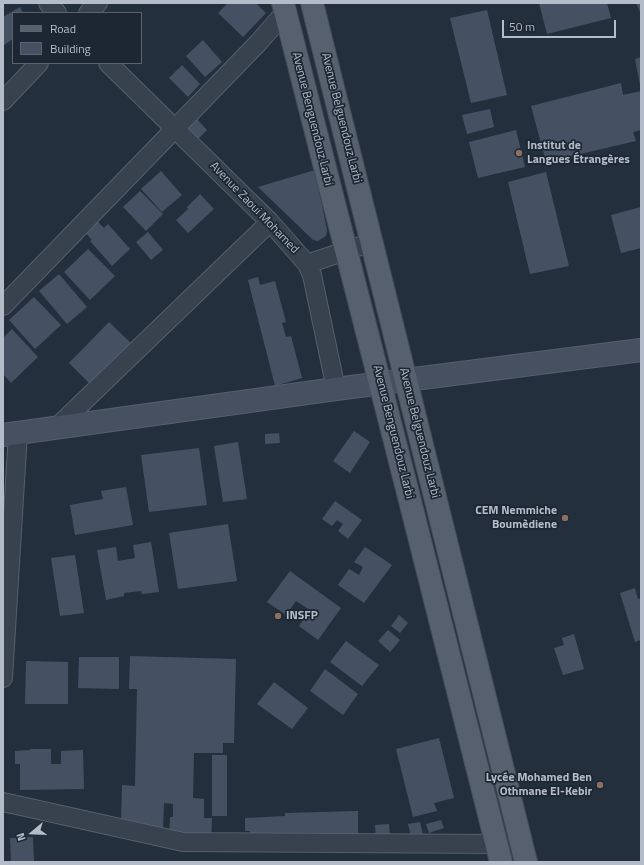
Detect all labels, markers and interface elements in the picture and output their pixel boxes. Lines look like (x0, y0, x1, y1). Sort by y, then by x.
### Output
legend (12, 12, 142, 64)
scale bar (504, 12, 618, 38)
text: 50 m (509, 17, 535, 36)
text: Road (50, 19, 76, 38)
text: Building (50, 39, 91, 58)
street label: Avenue Benguendouz Larbi (288, 51, 336, 187)
street label: Avenue Belguendouz Larbi (318, 52, 364, 184)
place label: Institut de Langues Étrangères (527, 139, 630, 167)
marker: Institut de Langues Étrangères (514, 148, 524, 158)
street label: Avenue Zaoui Mohamed (206, 159, 302, 257)
street label: Avenue Benguendouz Larbi (369, 364, 417, 500)
street label: Avenue Belguendouz Larbi (396, 367, 442, 499)
place label: CEM Nemmiche Boumèdiene (475, 504, 557, 532)
marker: CEM Nemmiche Boumèdiene (560, 513, 570, 523)
place label: INSFP (286, 609, 318, 623)
marker: INSFP (273, 611, 283, 621)
place label: Lycée Mohamed Ben Othmane El-Kebir (486, 771, 592, 799)
marker: Lycée Mohamed Ben Othmane El-Kebir (595, 780, 605, 790)
north arrow (12, 813, 52, 853)
text: N (12, 831, 29, 843)

